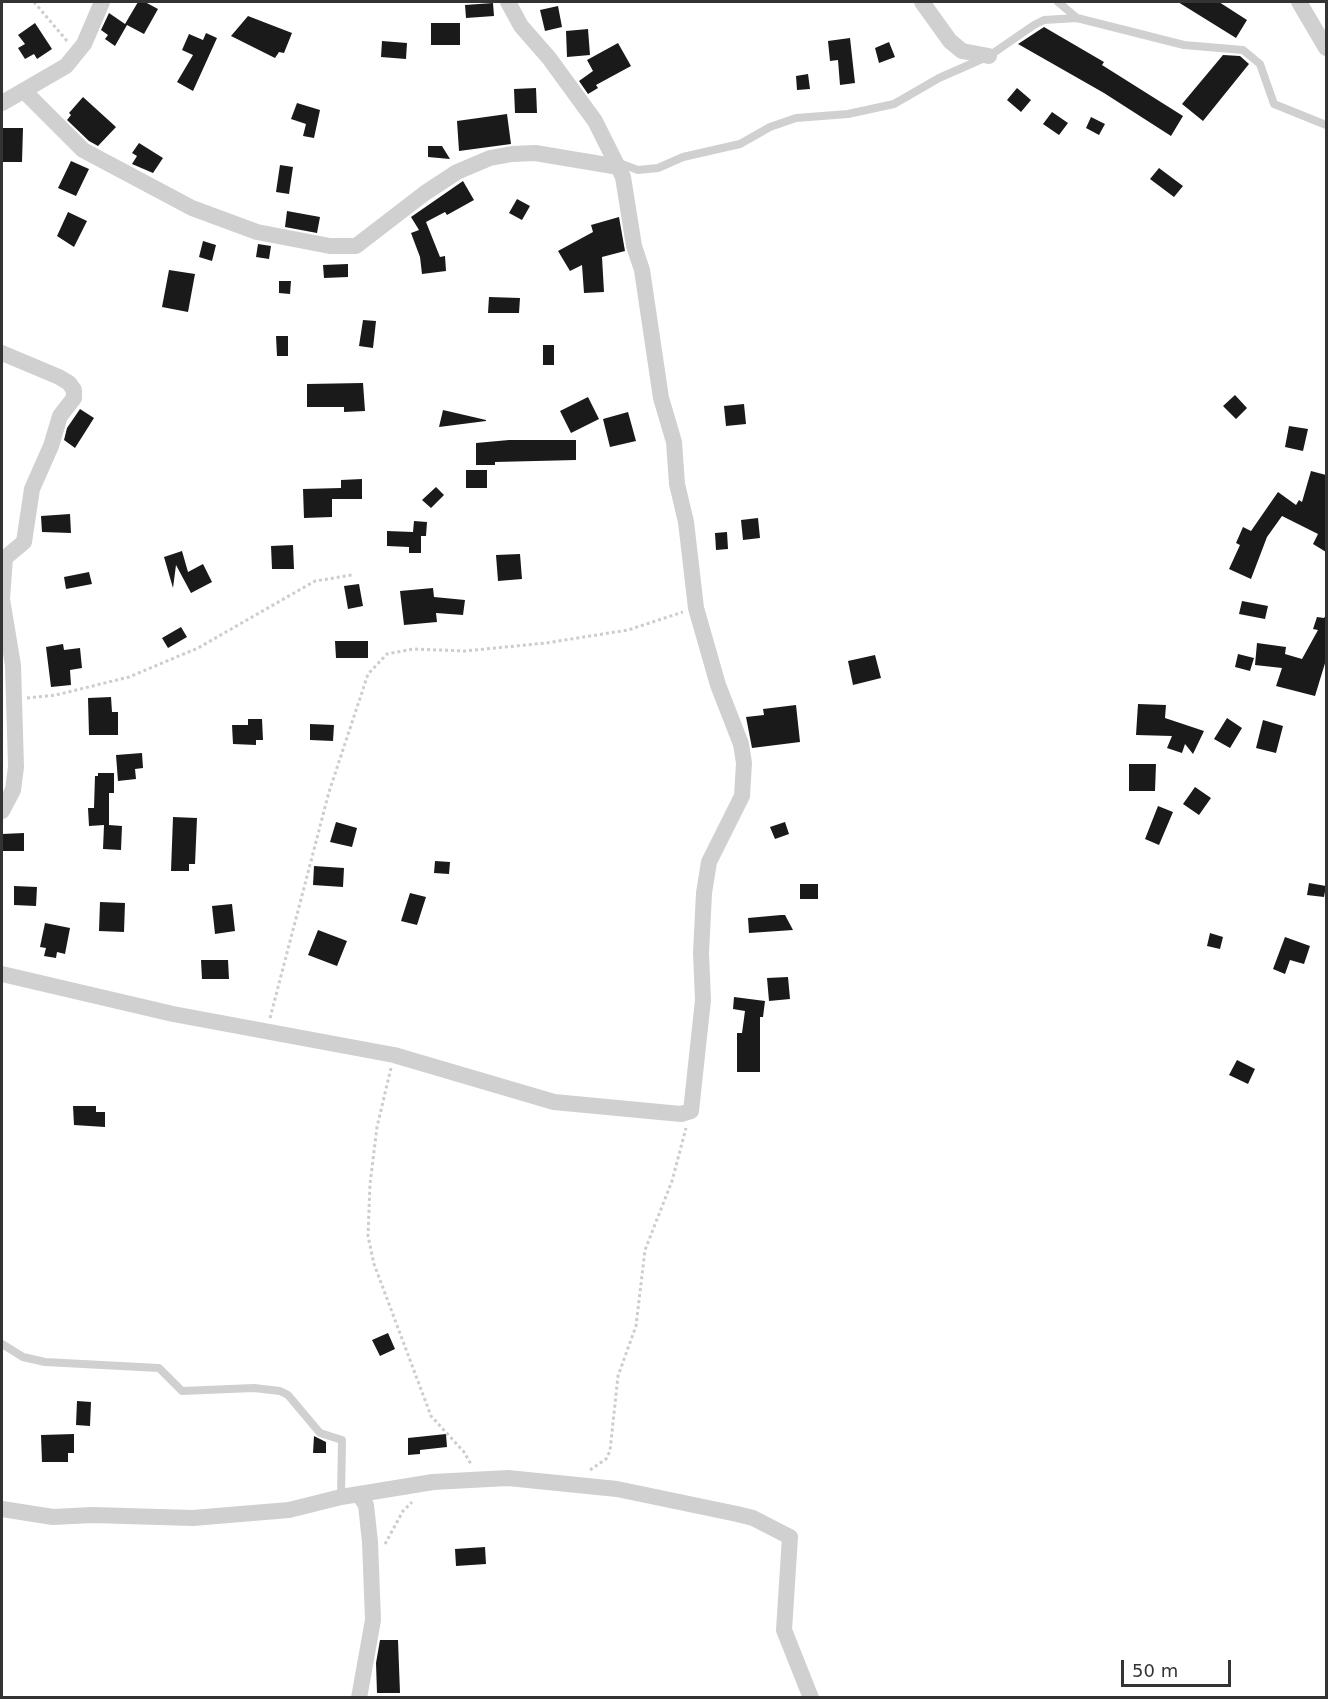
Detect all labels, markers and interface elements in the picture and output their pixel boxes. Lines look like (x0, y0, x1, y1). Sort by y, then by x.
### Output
scale bar (1124, 1648, 1234, 1686)
text: 50 m (1132, 1660, 1178, 1681)

